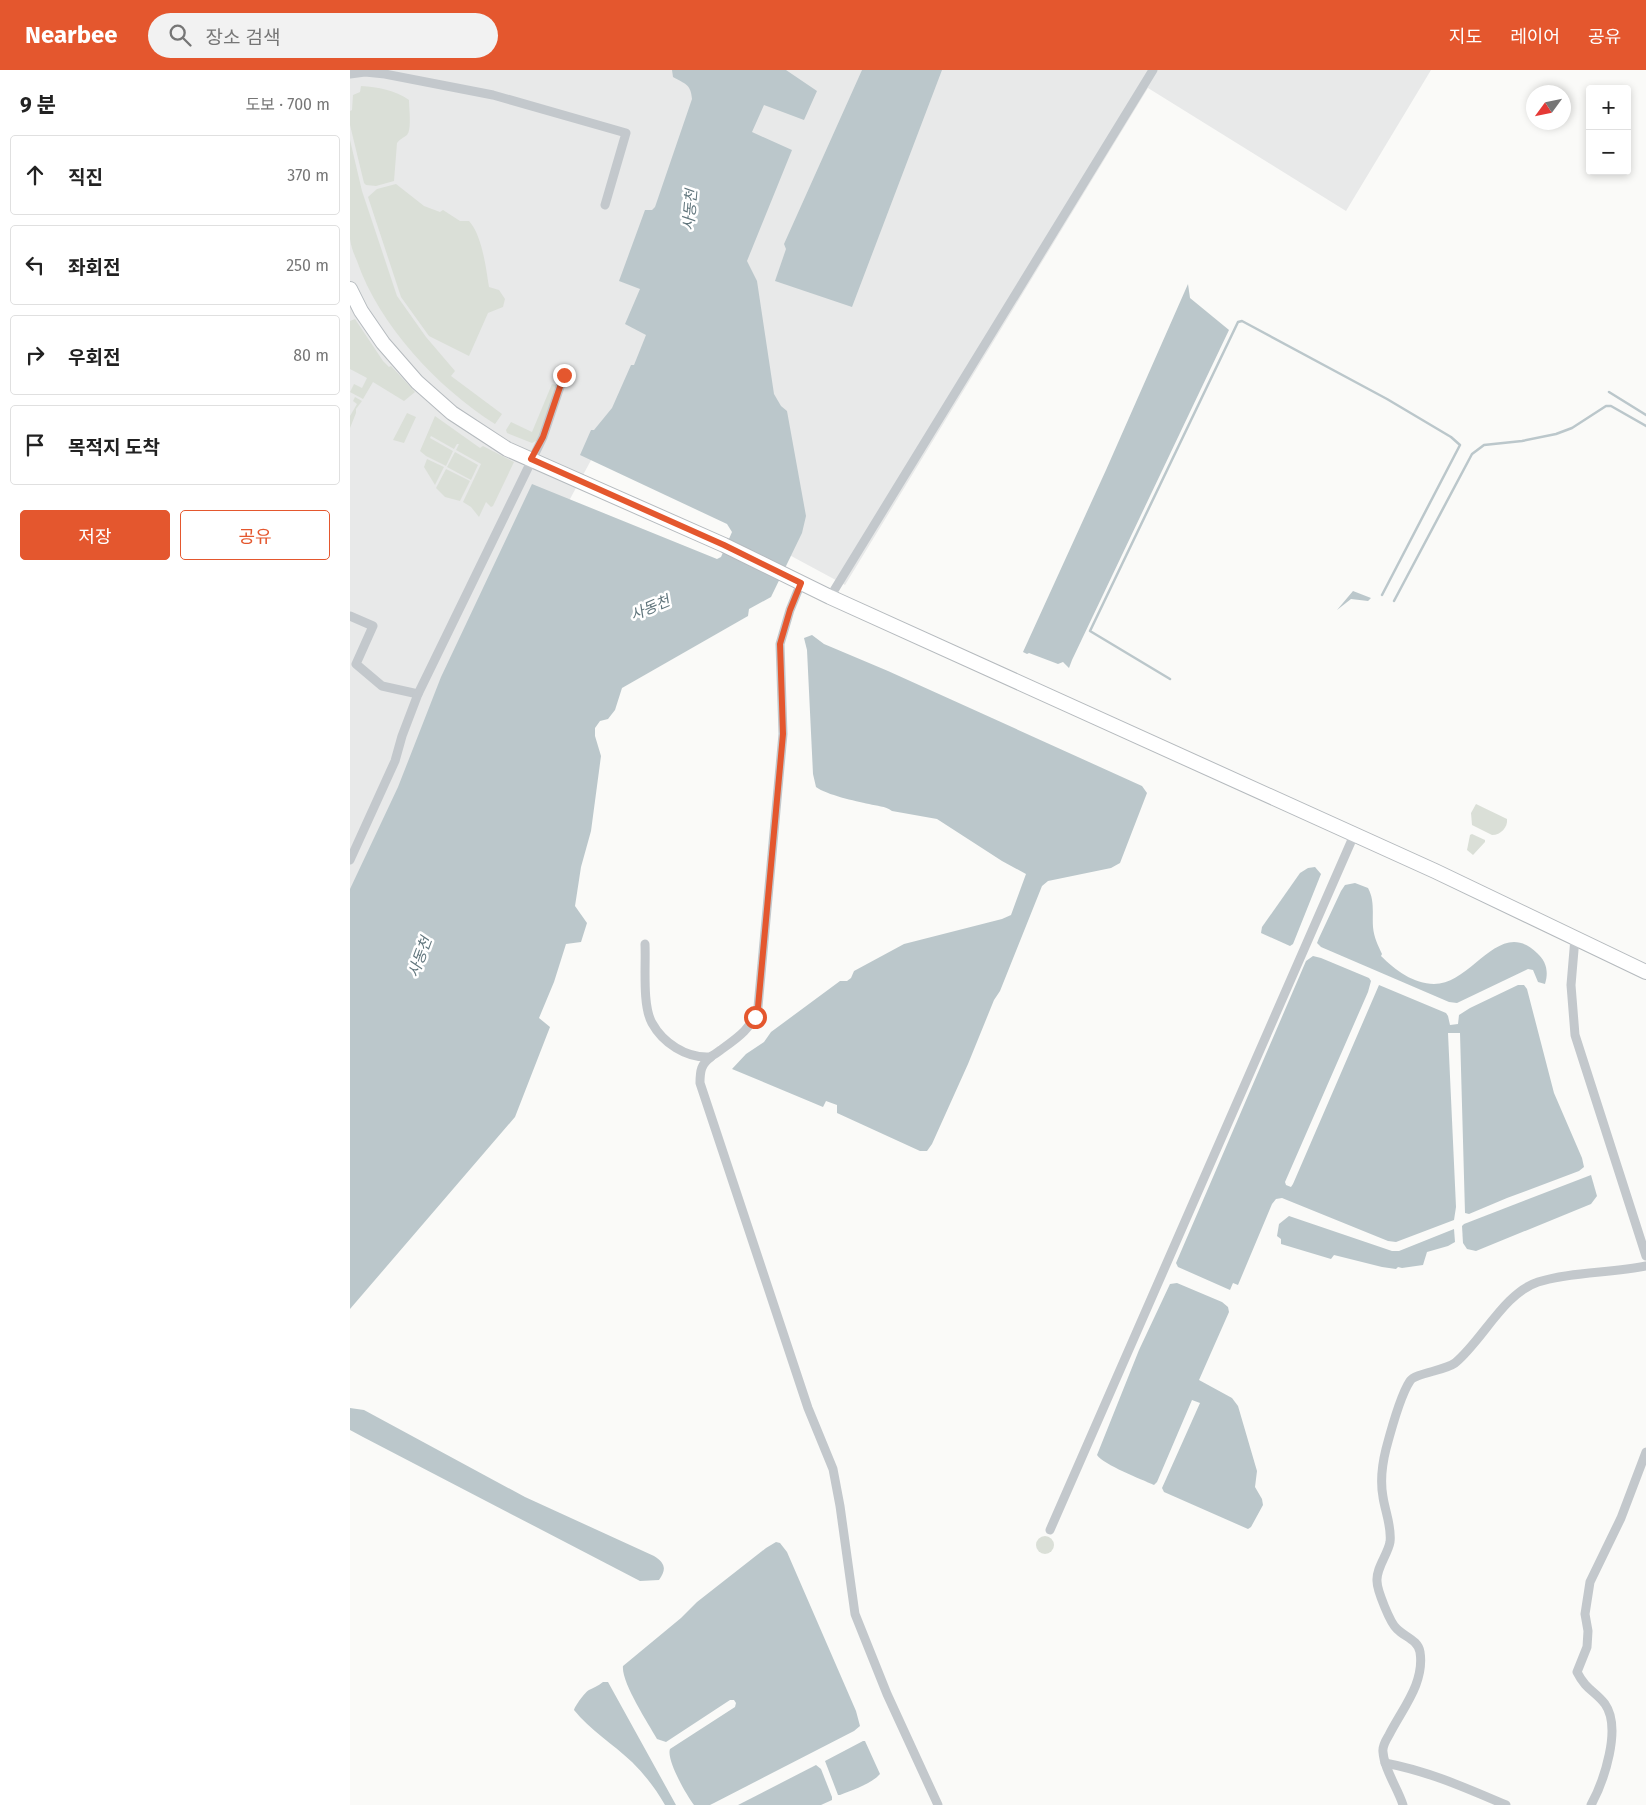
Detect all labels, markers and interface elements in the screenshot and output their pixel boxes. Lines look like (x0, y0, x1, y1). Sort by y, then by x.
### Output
search box (148, 13, 498, 58)
text: Nearbee (25, 21, 118, 49)
icon: search (166, 21, 194, 49)
text: 장소 검색 (206, 26, 281, 49)
text: 지도 (1449, 26, 1482, 48)
text: 레이어 (1510, 26, 1560, 48)
text: 공유 (1588, 26, 1621, 48)
north arrow (1526, 85, 1571, 130)
map controls (1586, 85, 1631, 175)
button: + (1586, 85, 1631, 130)
text: 9 분 (20, 92, 56, 118)
text: 도보 · 700 m (246, 95, 330, 114)
button: − (1586, 130, 1631, 175)
icon: ahead (21, 161, 49, 189)
text: 직진 (68, 166, 103, 189)
text: 370 m (287, 166, 329, 185)
water label: 사동천 (679, 186, 701, 231)
icon: left (21, 251, 49, 279)
text: 좌회전 (68, 256, 120, 279)
text: 250 m (286, 256, 329, 275)
icon: right (21, 341, 49, 369)
text: 우회전 (68, 346, 120, 369)
text: 80 m (293, 346, 329, 365)
route end (553, 364, 576, 387)
icon: arrive (21, 431, 49, 459)
text: 목적지 도착 (68, 436, 160, 459)
button: 저장 (20, 510, 170, 560)
button: 공유 (180, 510, 330, 560)
water label: 사동천 (627, 591, 675, 624)
water label: 사동천 (404, 932, 436, 980)
route start (744, 1006, 767, 1029)

